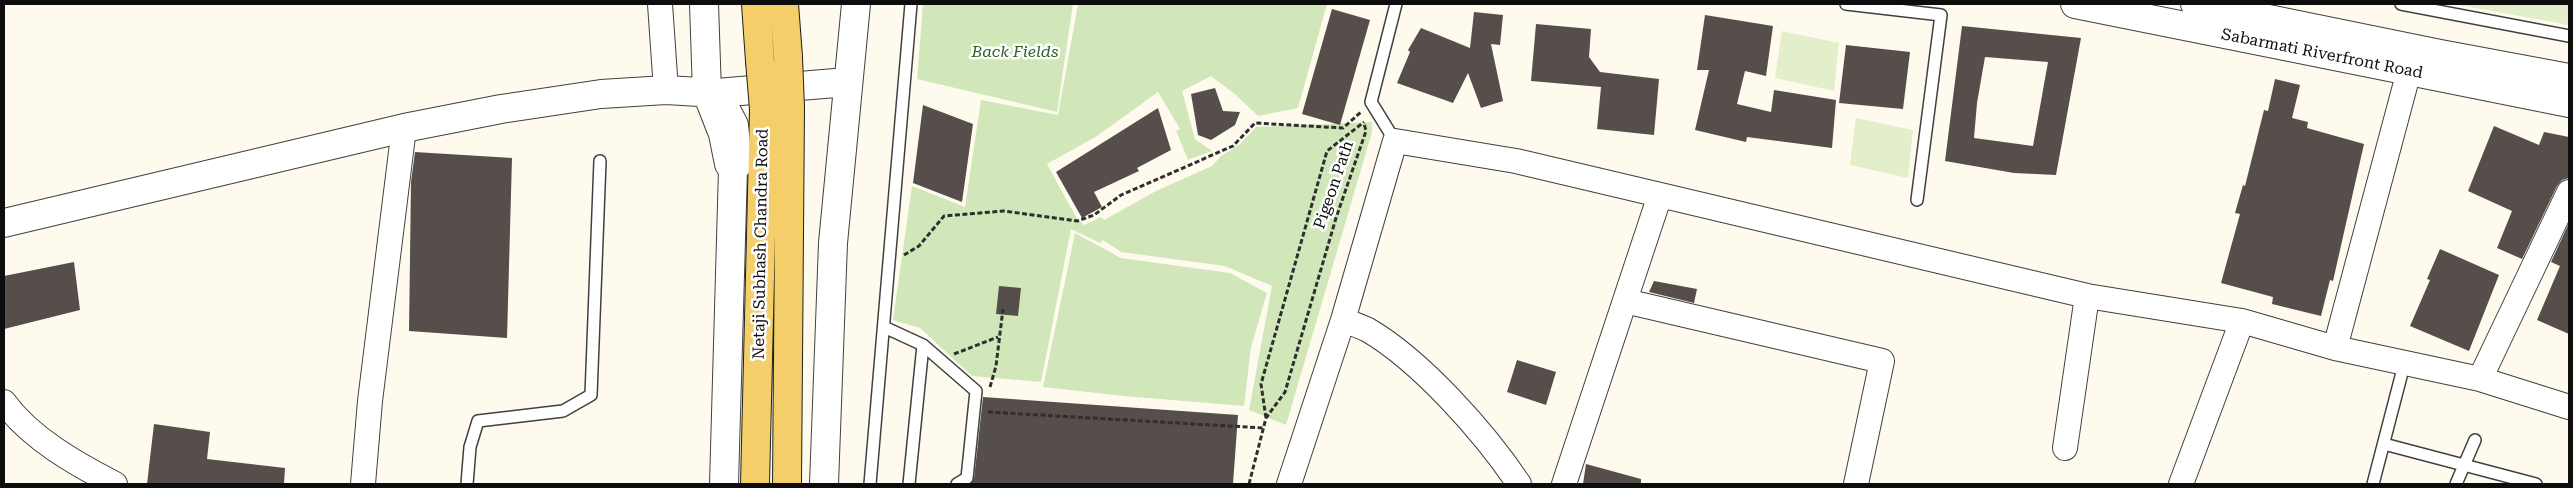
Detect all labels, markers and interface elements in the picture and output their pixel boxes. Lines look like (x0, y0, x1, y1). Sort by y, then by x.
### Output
street label: Sabarmati Riverfront Road (2220, 25, 2424, 83)
park label: Back Fields (972, 42, 1058, 62)
street label: Netaji Subhash Chandra Road (749, 129, 773, 359)
street label: Pigeon Path (1310, 138, 1358, 232)

